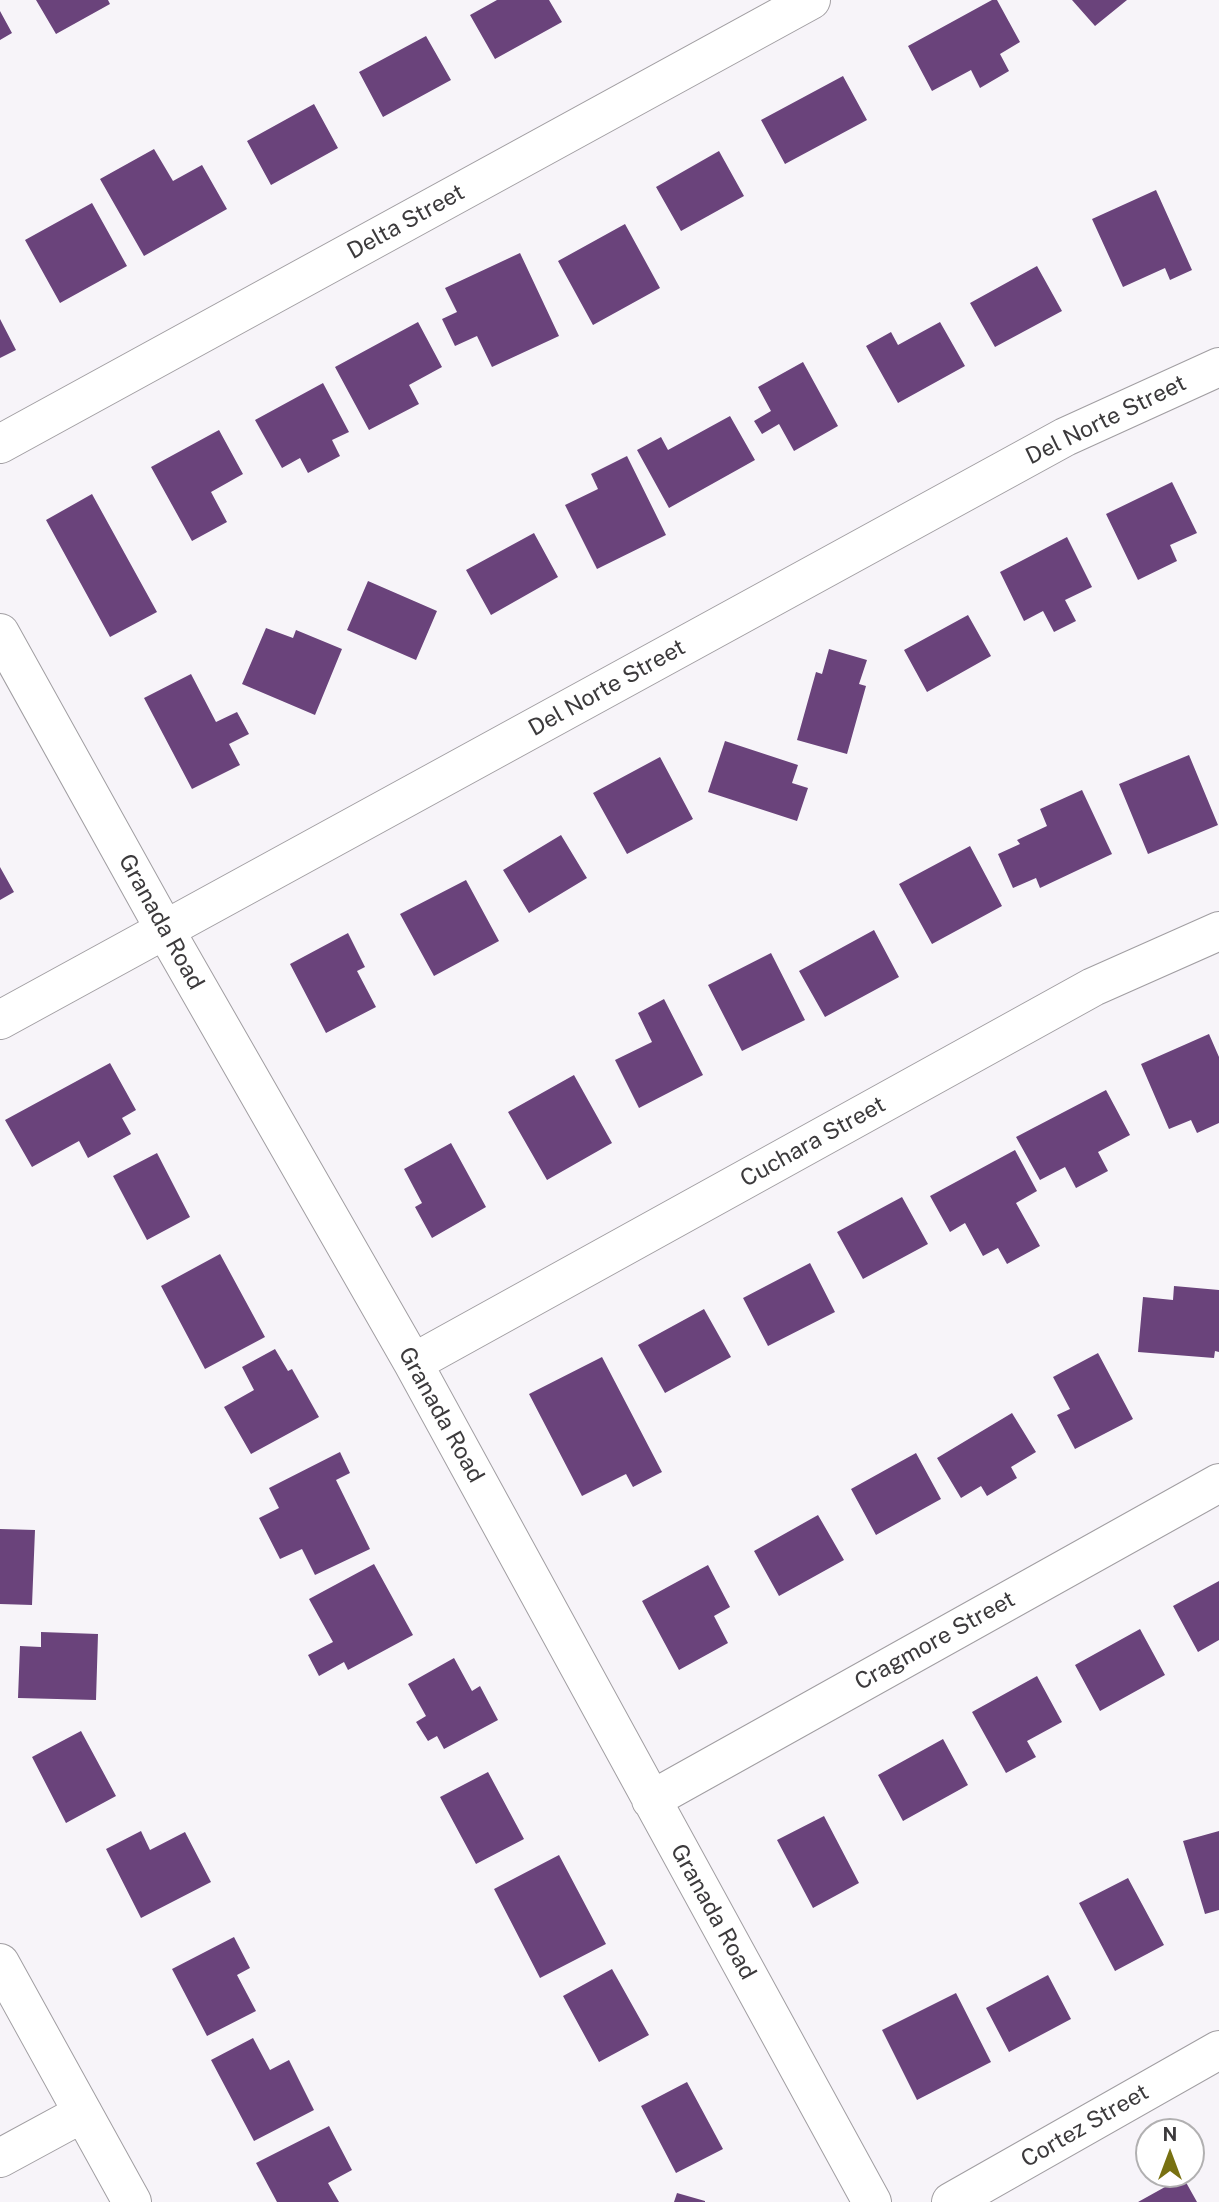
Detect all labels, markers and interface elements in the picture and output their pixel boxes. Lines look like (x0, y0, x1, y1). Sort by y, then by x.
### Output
street label: Delta Street (343, 179, 469, 265)
street label: Del Norte Street (1021, 369, 1191, 471)
street label: Del Norte Street (524, 634, 690, 742)
street label: Granada Road (112, 849, 210, 995)
street label: Cuchara Street (736, 1091, 890, 1193)
street label: Granada Road (392, 1342, 490, 1488)
street label: Cragmore Street (850, 1586, 1020, 1696)
street label: Granada Road (664, 1839, 762, 1985)
street label: Cortez Street (1016, 2078, 1154, 2174)
north arrow (1135, 2118, 1205, 2188)
text: N (1163, 2123, 1177, 2145)

